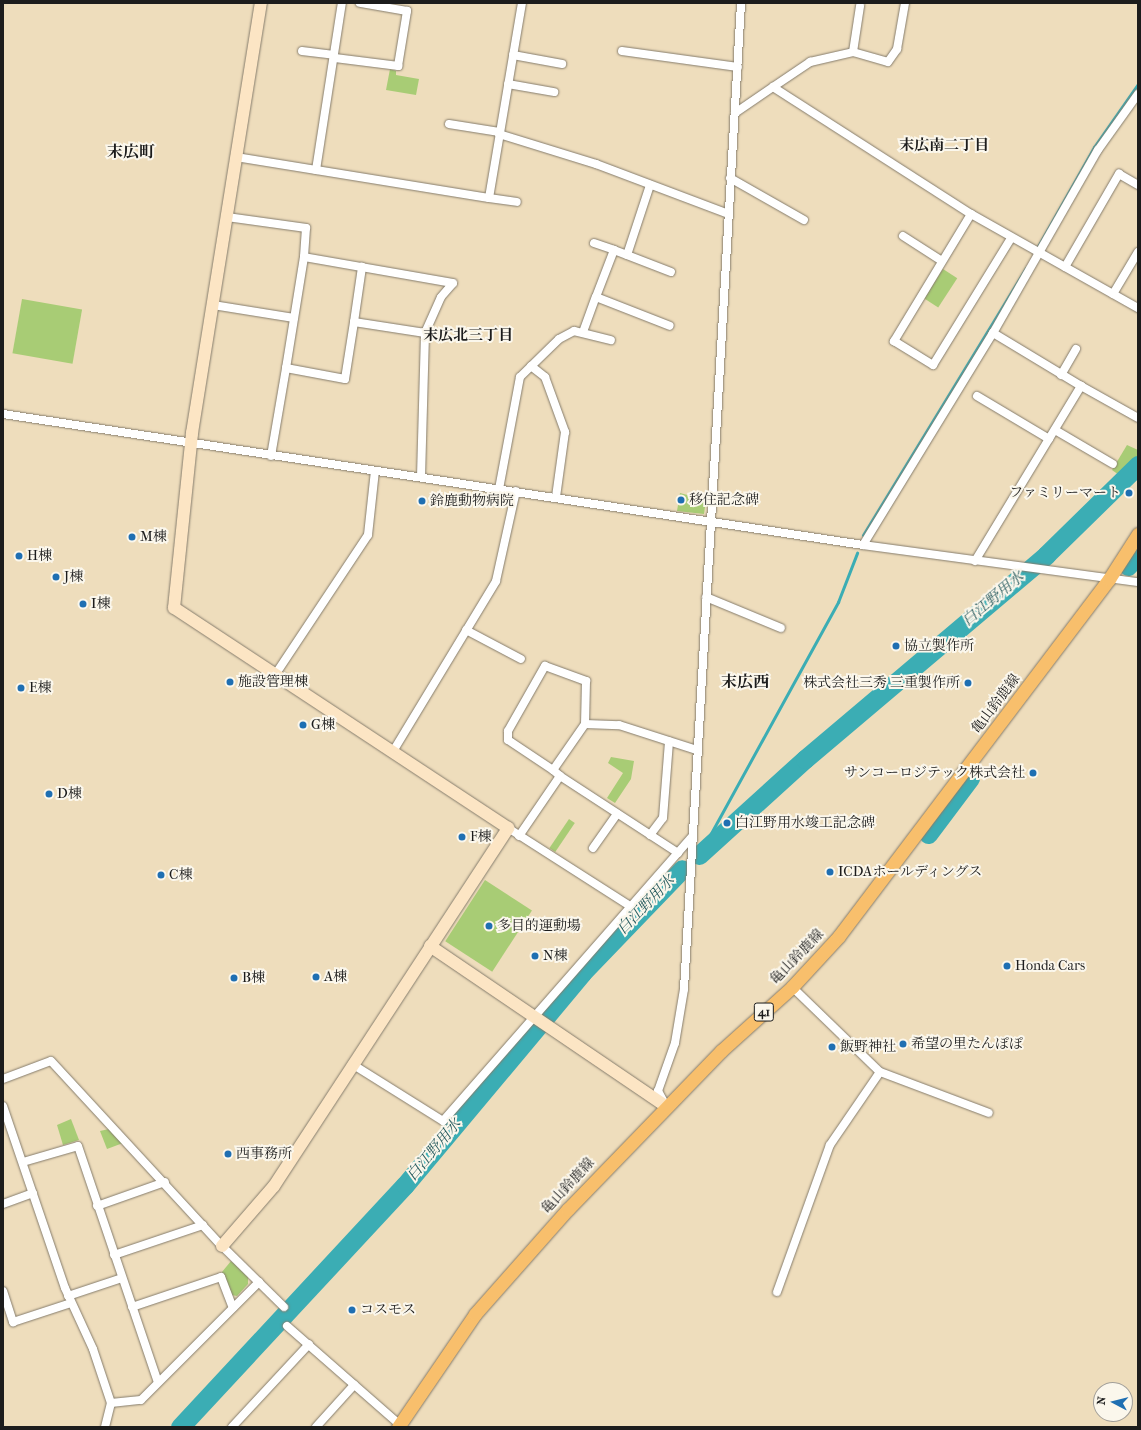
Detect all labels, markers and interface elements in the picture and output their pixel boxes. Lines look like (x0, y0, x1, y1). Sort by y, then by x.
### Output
district label: 末広南二丁目 (899, 137, 989, 155)
district label: 末広町 (107, 142, 155, 162)
district label: 末広北三丁目 (423, 327, 513, 345)
place label: ファミリーマート (1009, 485, 1121, 501)
marker: ファミリーマート (1124, 488, 1134, 498)
place label: 移住記念碑 (689, 492, 759, 508)
place label: 鈴鹿動物病院 (430, 493, 514, 509)
marker: 移住記念碑 (676, 495, 686, 505)
marker: 鈴鹿動物病院 (417, 496, 427, 506)
place label: M棟 (140, 529, 167, 545)
marker: M棟 (127, 532, 137, 542)
place label: H棟 (27, 548, 52, 564)
marker: H棟 (14, 551, 24, 561)
water label: 白江野用水 (958, 568, 1028, 630)
place label: J棟 (64, 569, 83, 585)
marker: J棟 (51, 572, 61, 582)
place label: I棟 (91, 596, 110, 612)
marker: I棟 (78, 599, 88, 609)
place label: 協立製作所 (904, 638, 974, 654)
marker: 協立製作所 (891, 641, 901, 651)
street label: 亀山鈴鹿線 (968, 671, 1024, 737)
district label: 末広西 (721, 672, 769, 692)
place label: 施設管理棟 (238, 674, 308, 690)
place label: 株式会社三秀 三重製作所 (803, 675, 960, 691)
marker: 施設管理棟 (225, 677, 235, 687)
marker: 株式会社三秀 三重製作所 (963, 678, 973, 688)
place label: E棟 (29, 680, 52, 696)
marker: E棟 (16, 683, 26, 693)
place label: G棟 (311, 717, 335, 733)
marker: G棟 (298, 720, 308, 730)
place label: サンコーロジテック株式会社 (843, 765, 1025, 781)
marker: サンコーロジテック株式会社 (1028, 768, 1038, 778)
place label: D棟 (57, 786, 82, 802)
marker: D棟 (44, 789, 54, 799)
place label: 白江野用水竣工記念碑 (735, 815, 875, 831)
marker: 白江野用水竣工記念碑 (722, 818, 732, 828)
place label: F棟 (470, 829, 492, 845)
marker: F棟 (457, 832, 467, 842)
place label: ICDAホールディングス (838, 864, 984, 880)
place label: C棟 (169, 867, 192, 883)
marker: ICDAホールディングス (825, 867, 835, 877)
marker: C棟 (156, 870, 166, 880)
water label: 白江野用水 (613, 872, 679, 938)
place label: 多目的運動場 (497, 918, 581, 934)
marker: 多目的運動場 (484, 921, 494, 931)
street label: 亀山鈴鹿線 (767, 926, 827, 988)
place label: N棟 (543, 948, 568, 964)
marker: N棟 (530, 951, 540, 961)
place label: Honda Cars (1015, 958, 1085, 974)
marker: Honda Cars (1002, 961, 1012, 971)
place label: A棟 (324, 969, 347, 985)
place label: B棟 (242, 970, 265, 986)
marker: A棟 (311, 972, 321, 982)
marker: B棟 (229, 973, 239, 983)
road number: 41 (753, 1001, 775, 1023)
place label: 希望の里たんぽぽ (911, 1036, 1023, 1052)
place label: 飯野神社 (840, 1039, 896, 1055)
marker: 希望の里たんぽぽ (898, 1039, 908, 1049)
marker: 飯野神社 (827, 1042, 837, 1052)
water label: 白江野用水 (403, 1115, 465, 1185)
place label: 西事務所 (236, 1146, 292, 1162)
marker: 西事務所 (223, 1149, 233, 1159)
street label: 亀山鈴鹿線 (538, 1155, 598, 1217)
place label: コスモス (360, 1302, 416, 1318)
marker: コスモス (347, 1305, 357, 1315)
north arrow (1093, 1382, 1133, 1422)
text: N (1095, 1396, 1109, 1406)

